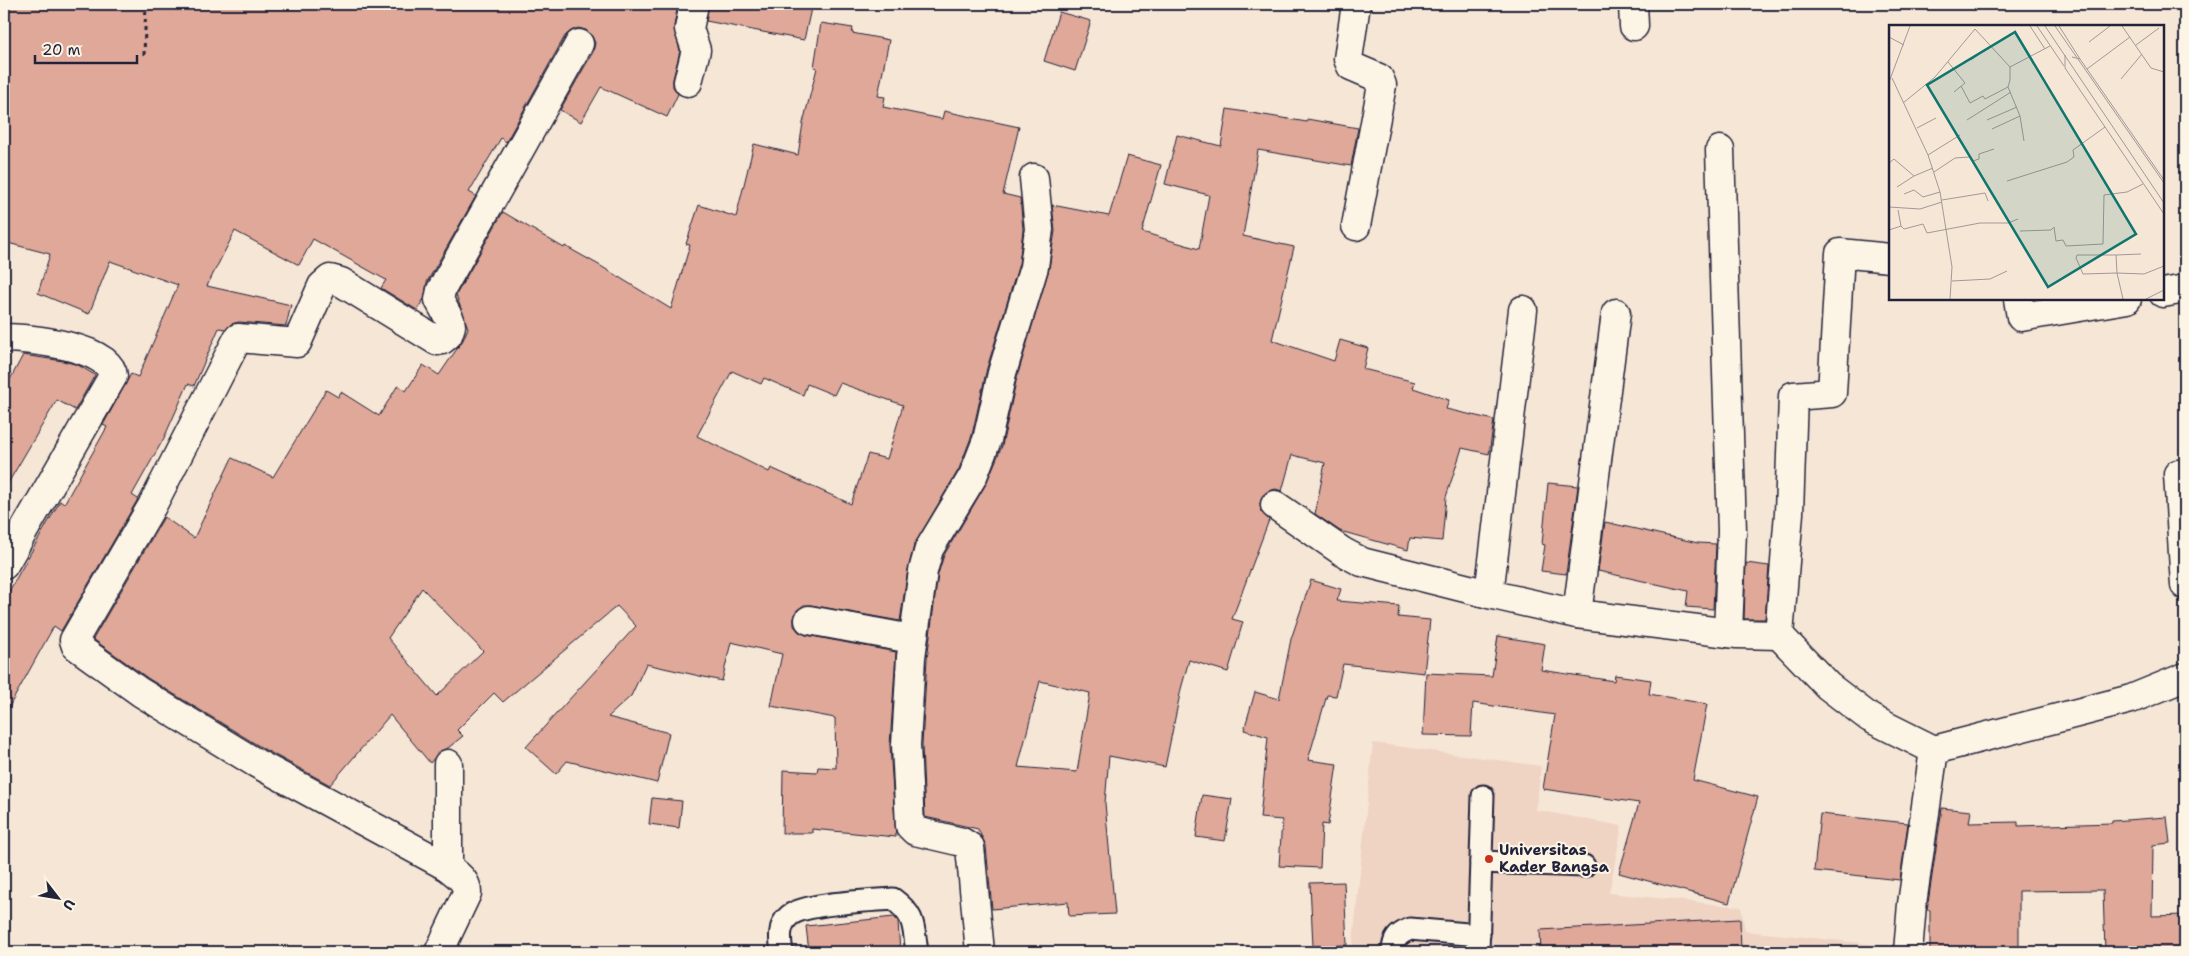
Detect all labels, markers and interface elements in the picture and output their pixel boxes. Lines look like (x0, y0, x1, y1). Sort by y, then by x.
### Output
inset map (1889, 25, 2164, 300)
scale bar (35, 32, 138, 64)
text: 20 m (42, 40, 81, 60)
place label: Universitas Kader Bangsa (1499, 840, 1610, 877)
marker: Universitas Kader Bangsa (1483, 853, 1495, 865)
north arrow (32, 874, 82, 924)
text: U (59, 896, 79, 913)

